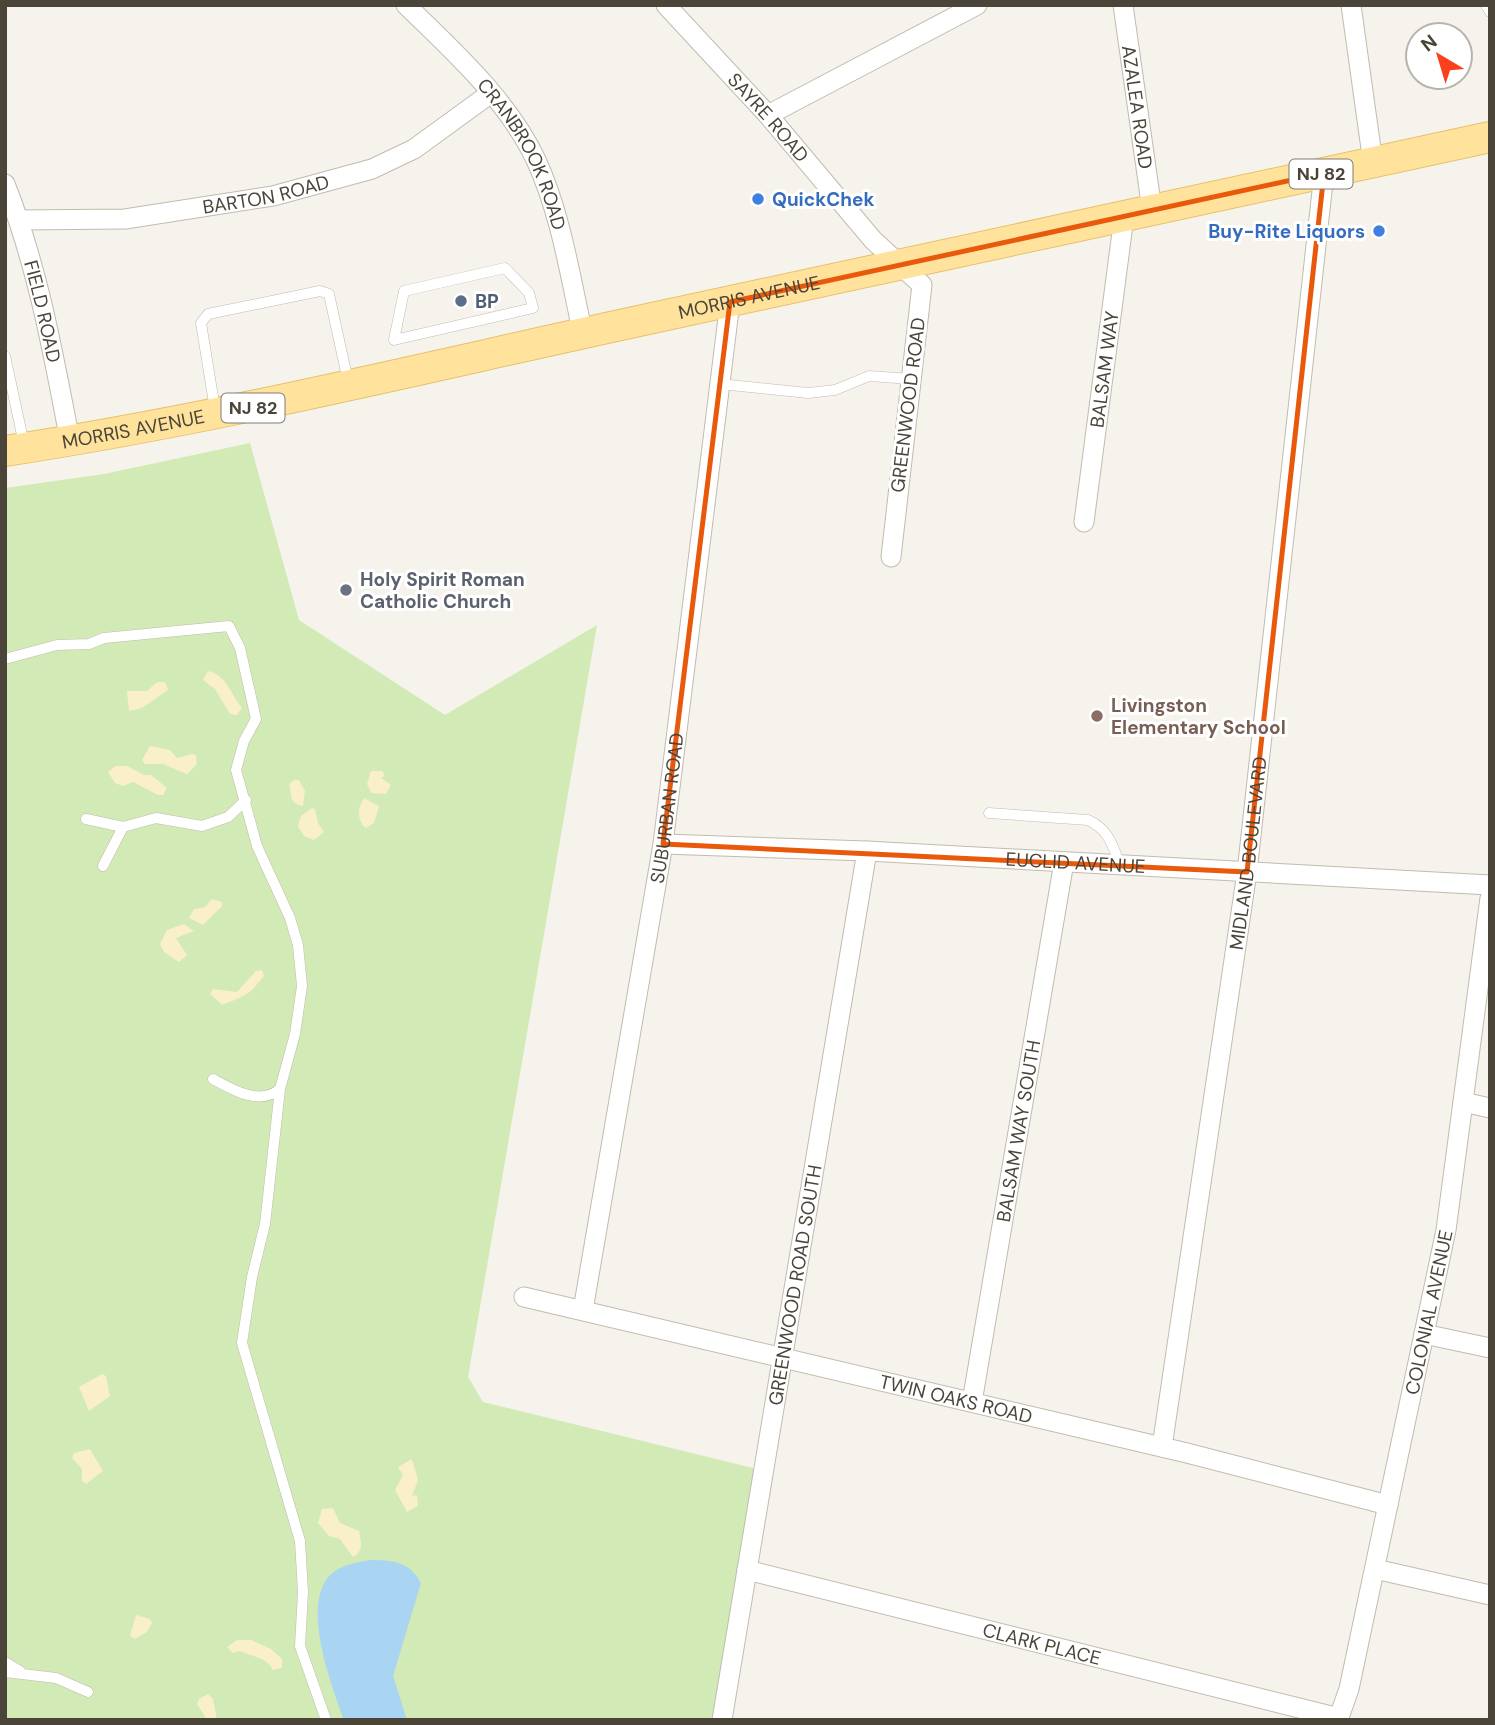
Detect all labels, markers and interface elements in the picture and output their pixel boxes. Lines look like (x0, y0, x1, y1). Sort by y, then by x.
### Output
north arrow (1404, 21, 1474, 91)
text: N (1416, 29, 1442, 57)
street label: AZALEA ROAD (1116, 43, 1159, 170)
street label: SAYRE ROAD (722, 67, 815, 167)
street label: CRANBROOK ROAD (472, 73, 572, 233)
road number: NJ 82 (1290, 160, 1352, 188)
street label: BARTON ROAD (201, 169, 332, 219)
place label: QuickChek (772, 187, 875, 212)
marker: QuickChek (750, 191, 766, 207)
place label: Buy-Rite Liquors (1208, 219, 1365, 244)
marker: Buy-Rite Liquors (1371, 223, 1387, 239)
street label: FIELD ROAD (19, 257, 67, 365)
street label: MORRIS AVENUE (676, 269, 822, 325)
place label: BP (475, 289, 499, 314)
marker: BP (453, 293, 469, 309)
street label: BALSAM WAY (1084, 310, 1124, 429)
street label: GREENWOOD ROAD (885, 316, 931, 494)
road number: NJ 82 (222, 394, 284, 422)
street label: MORRIS AVENUE (60, 403, 207, 454)
place label: Holy Spirit Roman Catholic Church (360, 567, 525, 614)
marker: Holy Spirit Roman Catholic Church (338, 582, 354, 598)
place label: Livingston Elementary School (1111, 693, 1286, 740)
marker: Livingston Elementary School (1089, 708, 1105, 724)
street label: SUBURBAN ROAD (644, 731, 689, 885)
street label: MIDLAND BOULEVARD (1223, 755, 1272, 952)
street label: EUCLID AVENUE (1005, 846, 1146, 879)
street label: BALSAM WAY SOUTH (990, 1038, 1046, 1224)
street label: GREENWOOD ROAD SOUTH (762, 1163, 827, 1407)
street label: COLONIAL AVENUE (1399, 1228, 1458, 1397)
street label: TWIN OAKS ROAD (877, 1369, 1035, 1429)
street label: CLARK PLACE (980, 1617, 1104, 1671)

